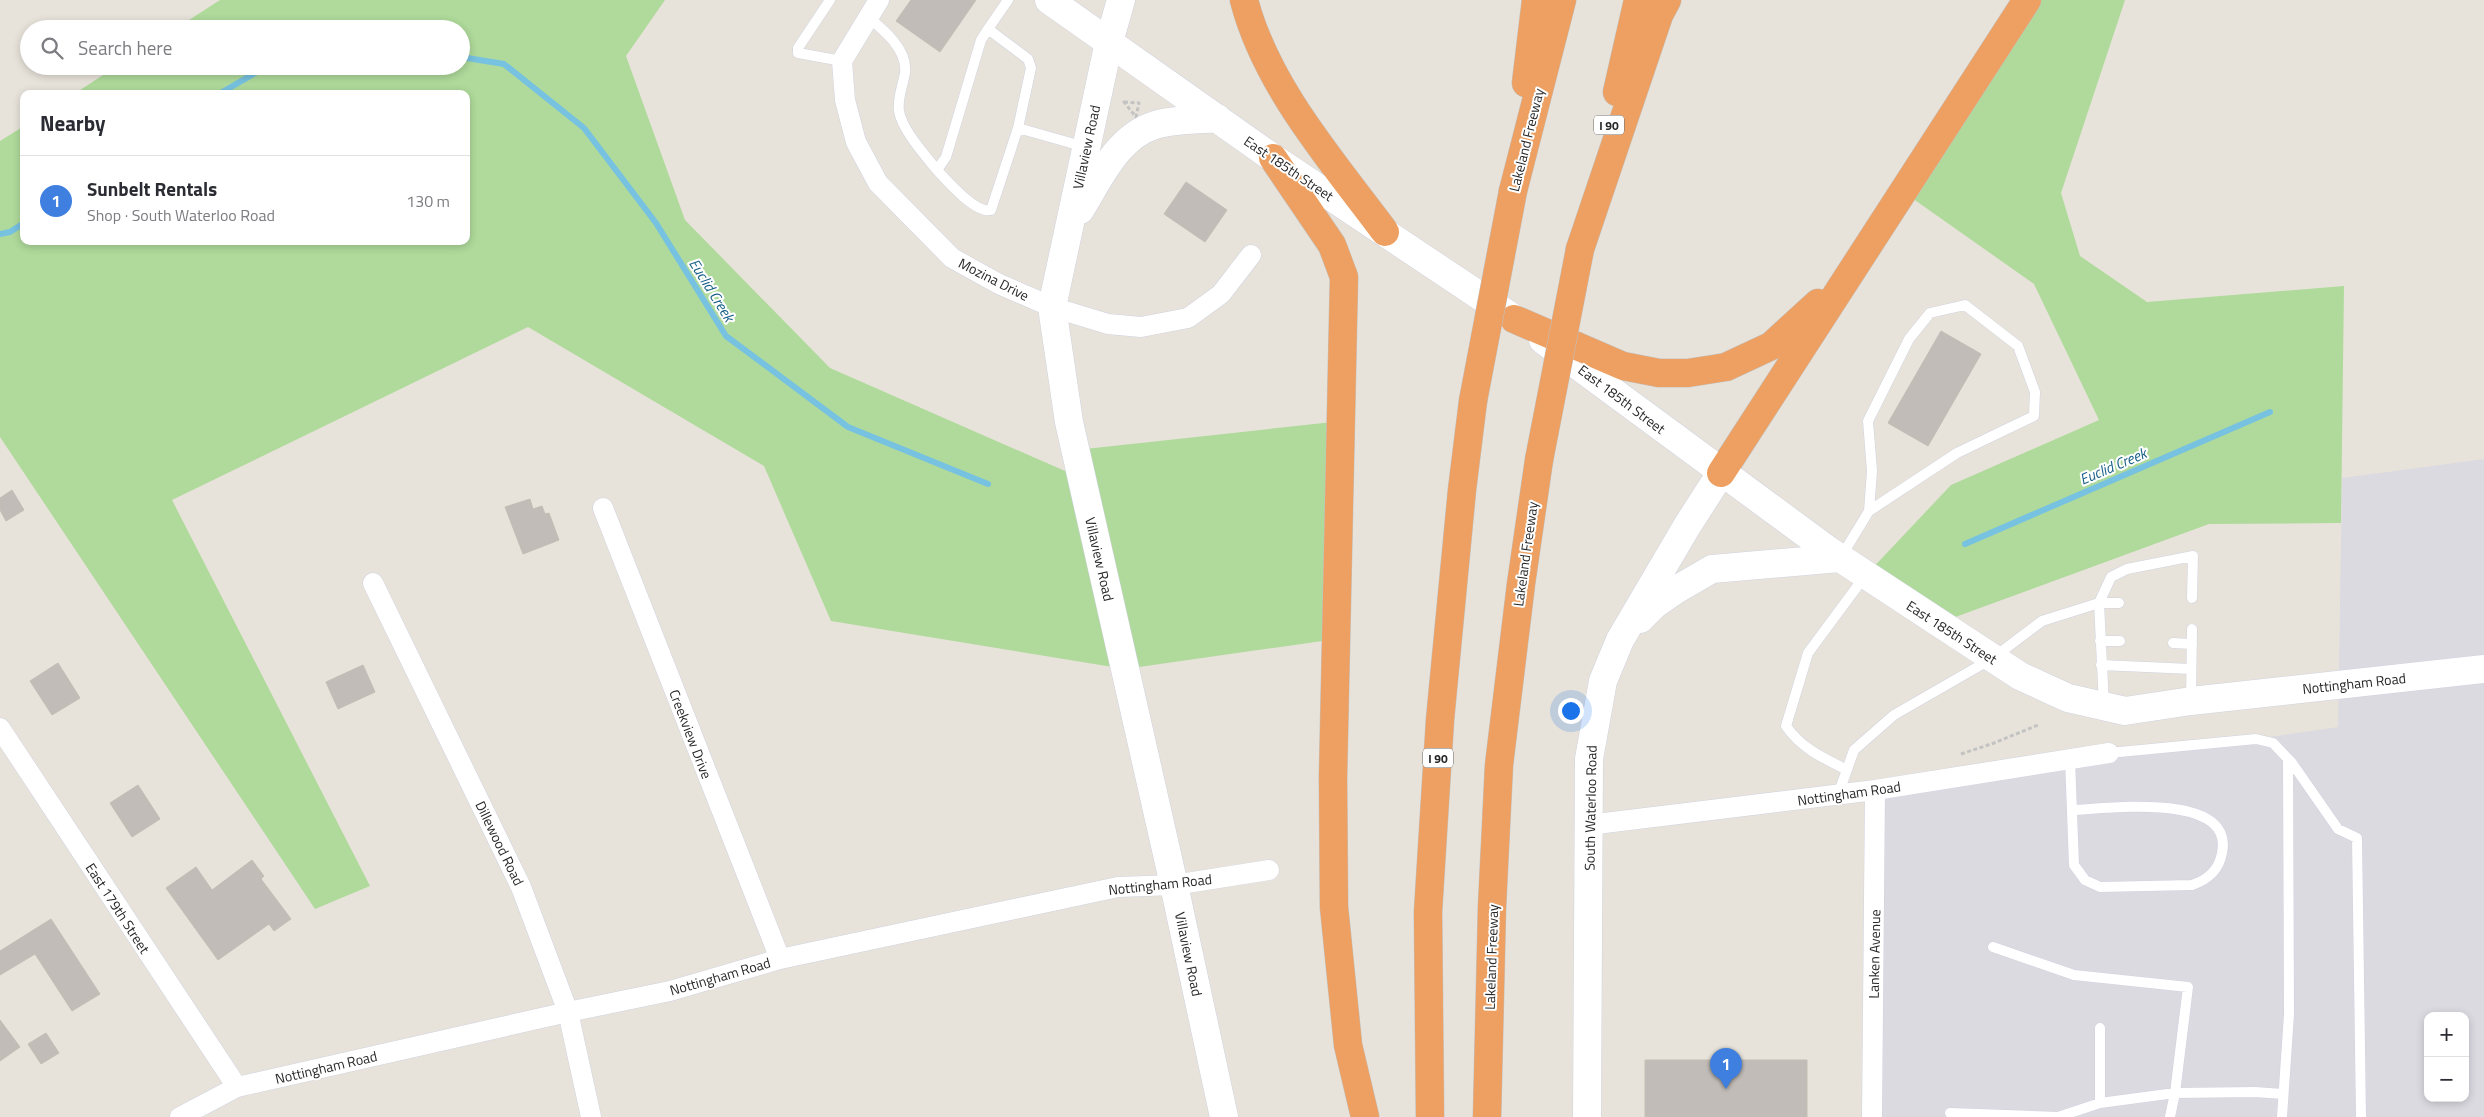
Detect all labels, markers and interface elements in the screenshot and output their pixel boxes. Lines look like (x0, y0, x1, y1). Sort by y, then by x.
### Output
search box (20, 20, 470, 75)
text: Search here (78, 33, 172, 62)
icon: search (38, 34, 66, 62)
street label: Lakeland Freeway (1503, 86, 1549, 194)
street label: Villaview Road (1067, 103, 1105, 191)
text: Nearby (40, 107, 105, 139)
road number: I 90 (1594, 116, 1624, 134)
street label: East 185th Street (1240, 130, 1338, 206)
text: Sunbelt Rentals (87, 174, 217, 203)
text: 1 (52, 189, 60, 213)
text: 130 m (406, 189, 450, 213)
text: Shop · South Waterloo Road (87, 203, 275, 227)
street label: Mozina Drive (955, 252, 1033, 306)
water label: Euclid Creek (684, 254, 742, 328)
street label: East 185th Street (1574, 359, 1670, 439)
water label: Euclid Creek (2076, 441, 2152, 490)
street label: Lakeland Freeway (1507, 500, 1543, 608)
street label: Villaview Road (1080, 515, 1120, 603)
street label: East 185th Street (1903, 595, 2002, 669)
street label: Nottingham Road (2301, 667, 2407, 699)
street label: Creekview Drive (664, 686, 718, 782)
your location (1558, 698, 1584, 724)
street label: South Waterloo Road (1578, 745, 1602, 871)
road number: I 90 (1423, 748, 1453, 768)
street label: Nottingham Road (1796, 775, 1902, 811)
street label: Dillewood Road (470, 797, 530, 889)
street label: East 179th Street (81, 859, 155, 958)
street label: Nottingham Road (1107, 868, 1213, 900)
street label: Lakeland Freeway (1479, 904, 1503, 1010)
street label: Lanken Avenue (1863, 909, 1885, 999)
street label: Villaview Road (1170, 910, 1208, 998)
street label: Nottingham Road (667, 952, 773, 1000)
map controls (2424, 1012, 2469, 1102)
button: + (2424, 1012, 2469, 1057)
street label: Nottingham Road (273, 1045, 379, 1089)
pin: 1 (1710, 1048, 1742, 1089)
button: − (2424, 1057, 2469, 1102)

